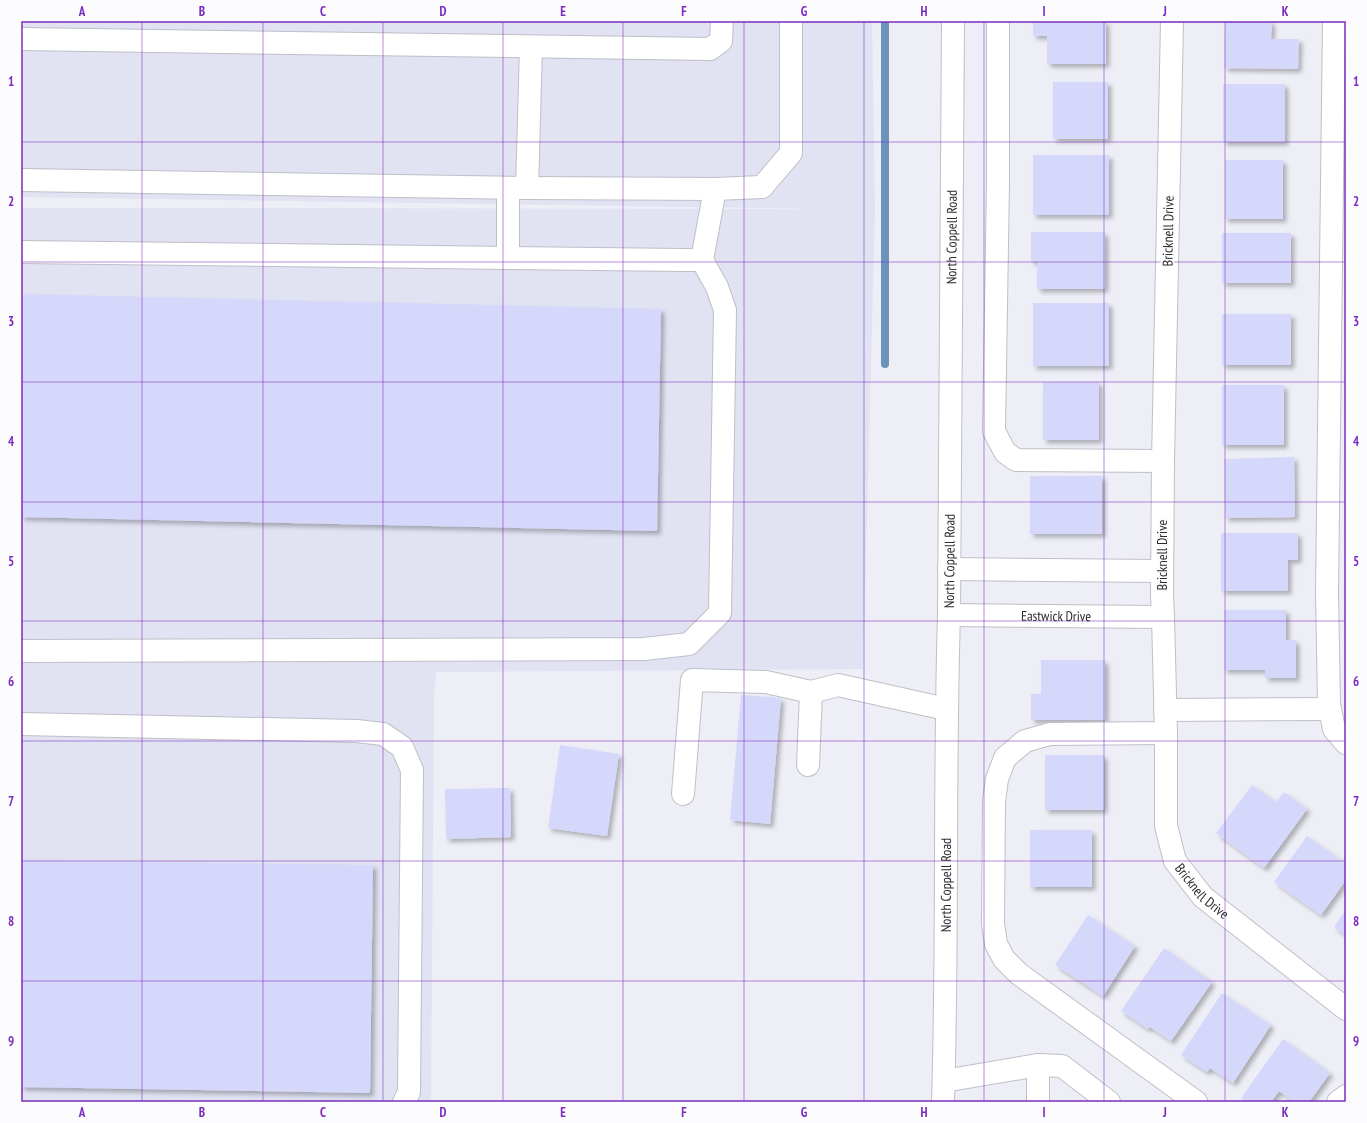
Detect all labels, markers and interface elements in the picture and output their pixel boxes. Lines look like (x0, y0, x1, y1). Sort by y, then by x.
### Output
text: A (78, 3, 86, 20)
text: B (199, 3, 205, 20)
text: C (320, 3, 326, 20)
text: D (440, 3, 447, 20)
text: E (560, 3, 566, 20)
text: F (681, 3, 687, 20)
text: G (801, 3, 808, 20)
text: H (921, 3, 928, 20)
text: I (1042, 3, 1046, 20)
text: J (1162, 3, 1167, 20)
text: K (1282, 3, 1289, 20)
text: 1 (8, 73, 14, 90)
text: 1 (1353, 73, 1359, 90)
street label: North Coppell Road (942, 190, 961, 284)
text: 2 (8, 193, 14, 210)
text: 2 (1353, 193, 1359, 210)
street label: Bricknell Drive (1158, 195, 1178, 267)
text: 3 (8, 313, 14, 330)
text: 3 (1353, 313, 1359, 330)
text: 4 (8, 433, 15, 450)
text: 4 (1353, 433, 1360, 450)
street label: North Coppell Road (940, 514, 959, 608)
street label: Bricknell Drive (1153, 519, 1171, 590)
text: 5 (8, 553, 14, 570)
text: 5 (1353, 553, 1359, 570)
street label: Eastwick Drive (1021, 607, 1091, 625)
text: 6 (8, 673, 14, 690)
text: 6 (1353, 673, 1359, 690)
text: 7 (8, 793, 14, 810)
text: 7 (1353, 793, 1359, 810)
street label: North Coppell Road (937, 838, 955, 932)
street label: Bricknell Drive (1171, 860, 1233, 923)
text: 8 (8, 913, 14, 930)
text: 8 (1353, 913, 1359, 930)
text: 9 (8, 1033, 14, 1050)
text: 9 (1353, 1033, 1359, 1050)
text: A (78, 1104, 86, 1121)
text: B (199, 1104, 205, 1121)
text: C (320, 1104, 326, 1121)
text: D (440, 1104, 447, 1121)
text: E (560, 1104, 566, 1121)
text: F (681, 1104, 687, 1121)
text: G (801, 1104, 808, 1121)
text: H (921, 1104, 928, 1121)
text: I (1042, 1104, 1046, 1121)
text: J (1162, 1104, 1167, 1121)
text: K (1282, 1104, 1289, 1121)

